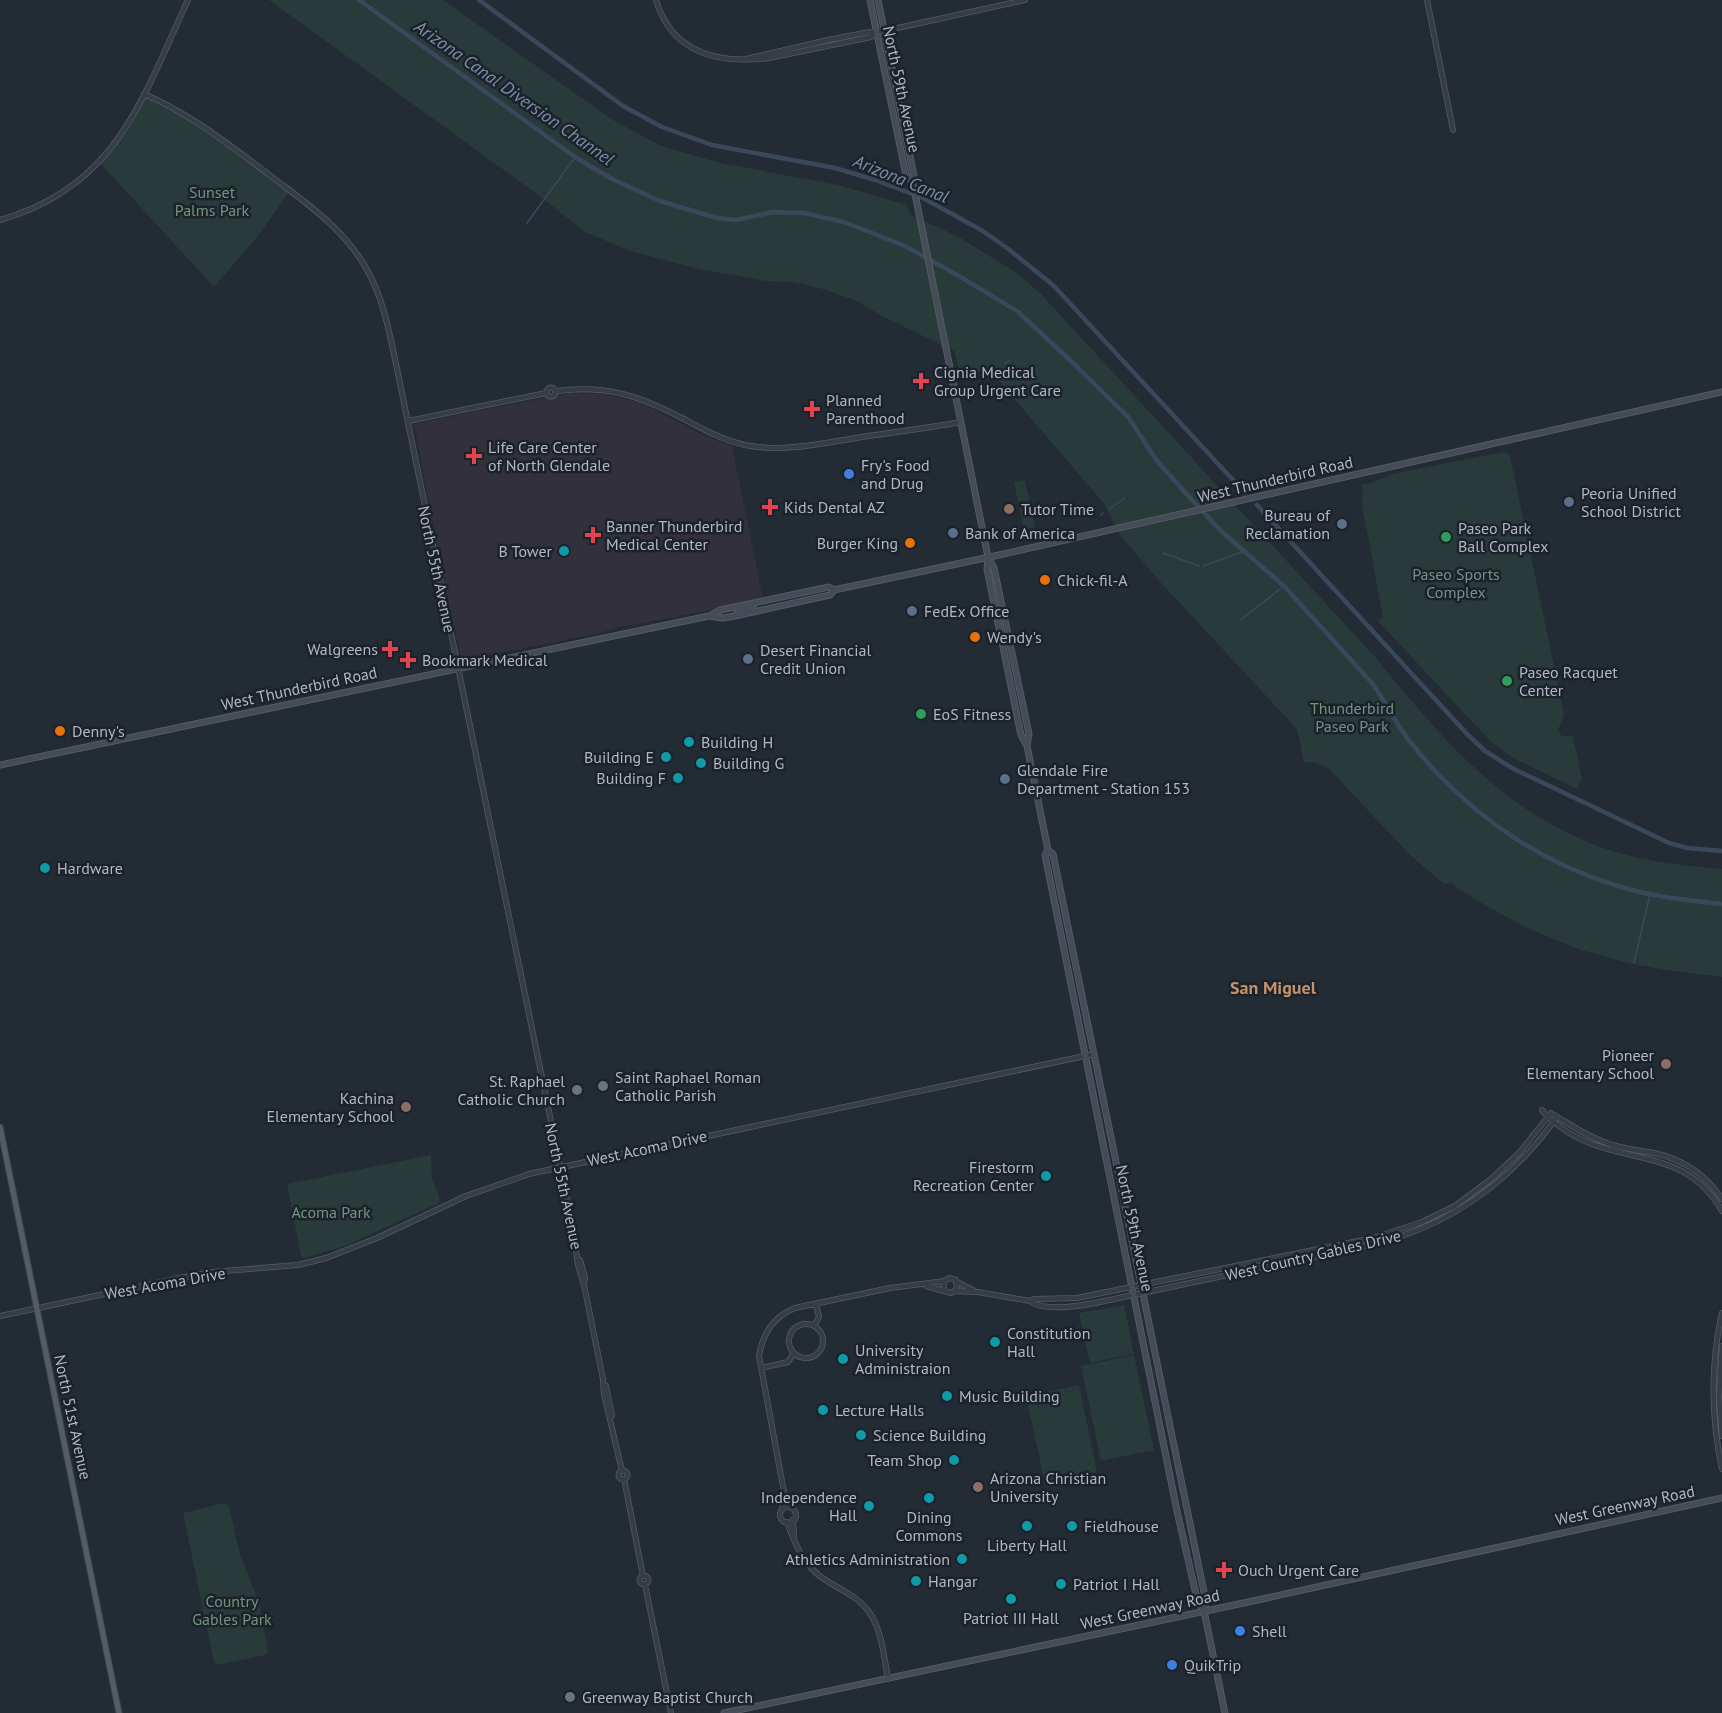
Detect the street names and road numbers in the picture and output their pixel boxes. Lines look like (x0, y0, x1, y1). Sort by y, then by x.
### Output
street label: North 59th Avenue (879, 24, 925, 154)
street label: West Thunderbird Road (1195, 451, 1355, 507)
street label: North 55th Avenue (414, 504, 460, 634)
street label: West Thunderbird Road (219, 662, 379, 714)
street label: North 55th Avenue (541, 1121, 587, 1251)
street label: West Acoma Drive (585, 1126, 709, 1170)
street label: North 59th Avenue (1112, 1163, 1158, 1293)
street label: West Country Gables Drive (1223, 1225, 1403, 1285)
street label: West Acoma Drive (103, 1263, 227, 1303)
street label: North 51st Avenue (50, 1353, 96, 1481)
street label: West Greenway Road (1554, 1480, 1696, 1530)
street label: West Greenway Road (1079, 1584, 1221, 1634)

